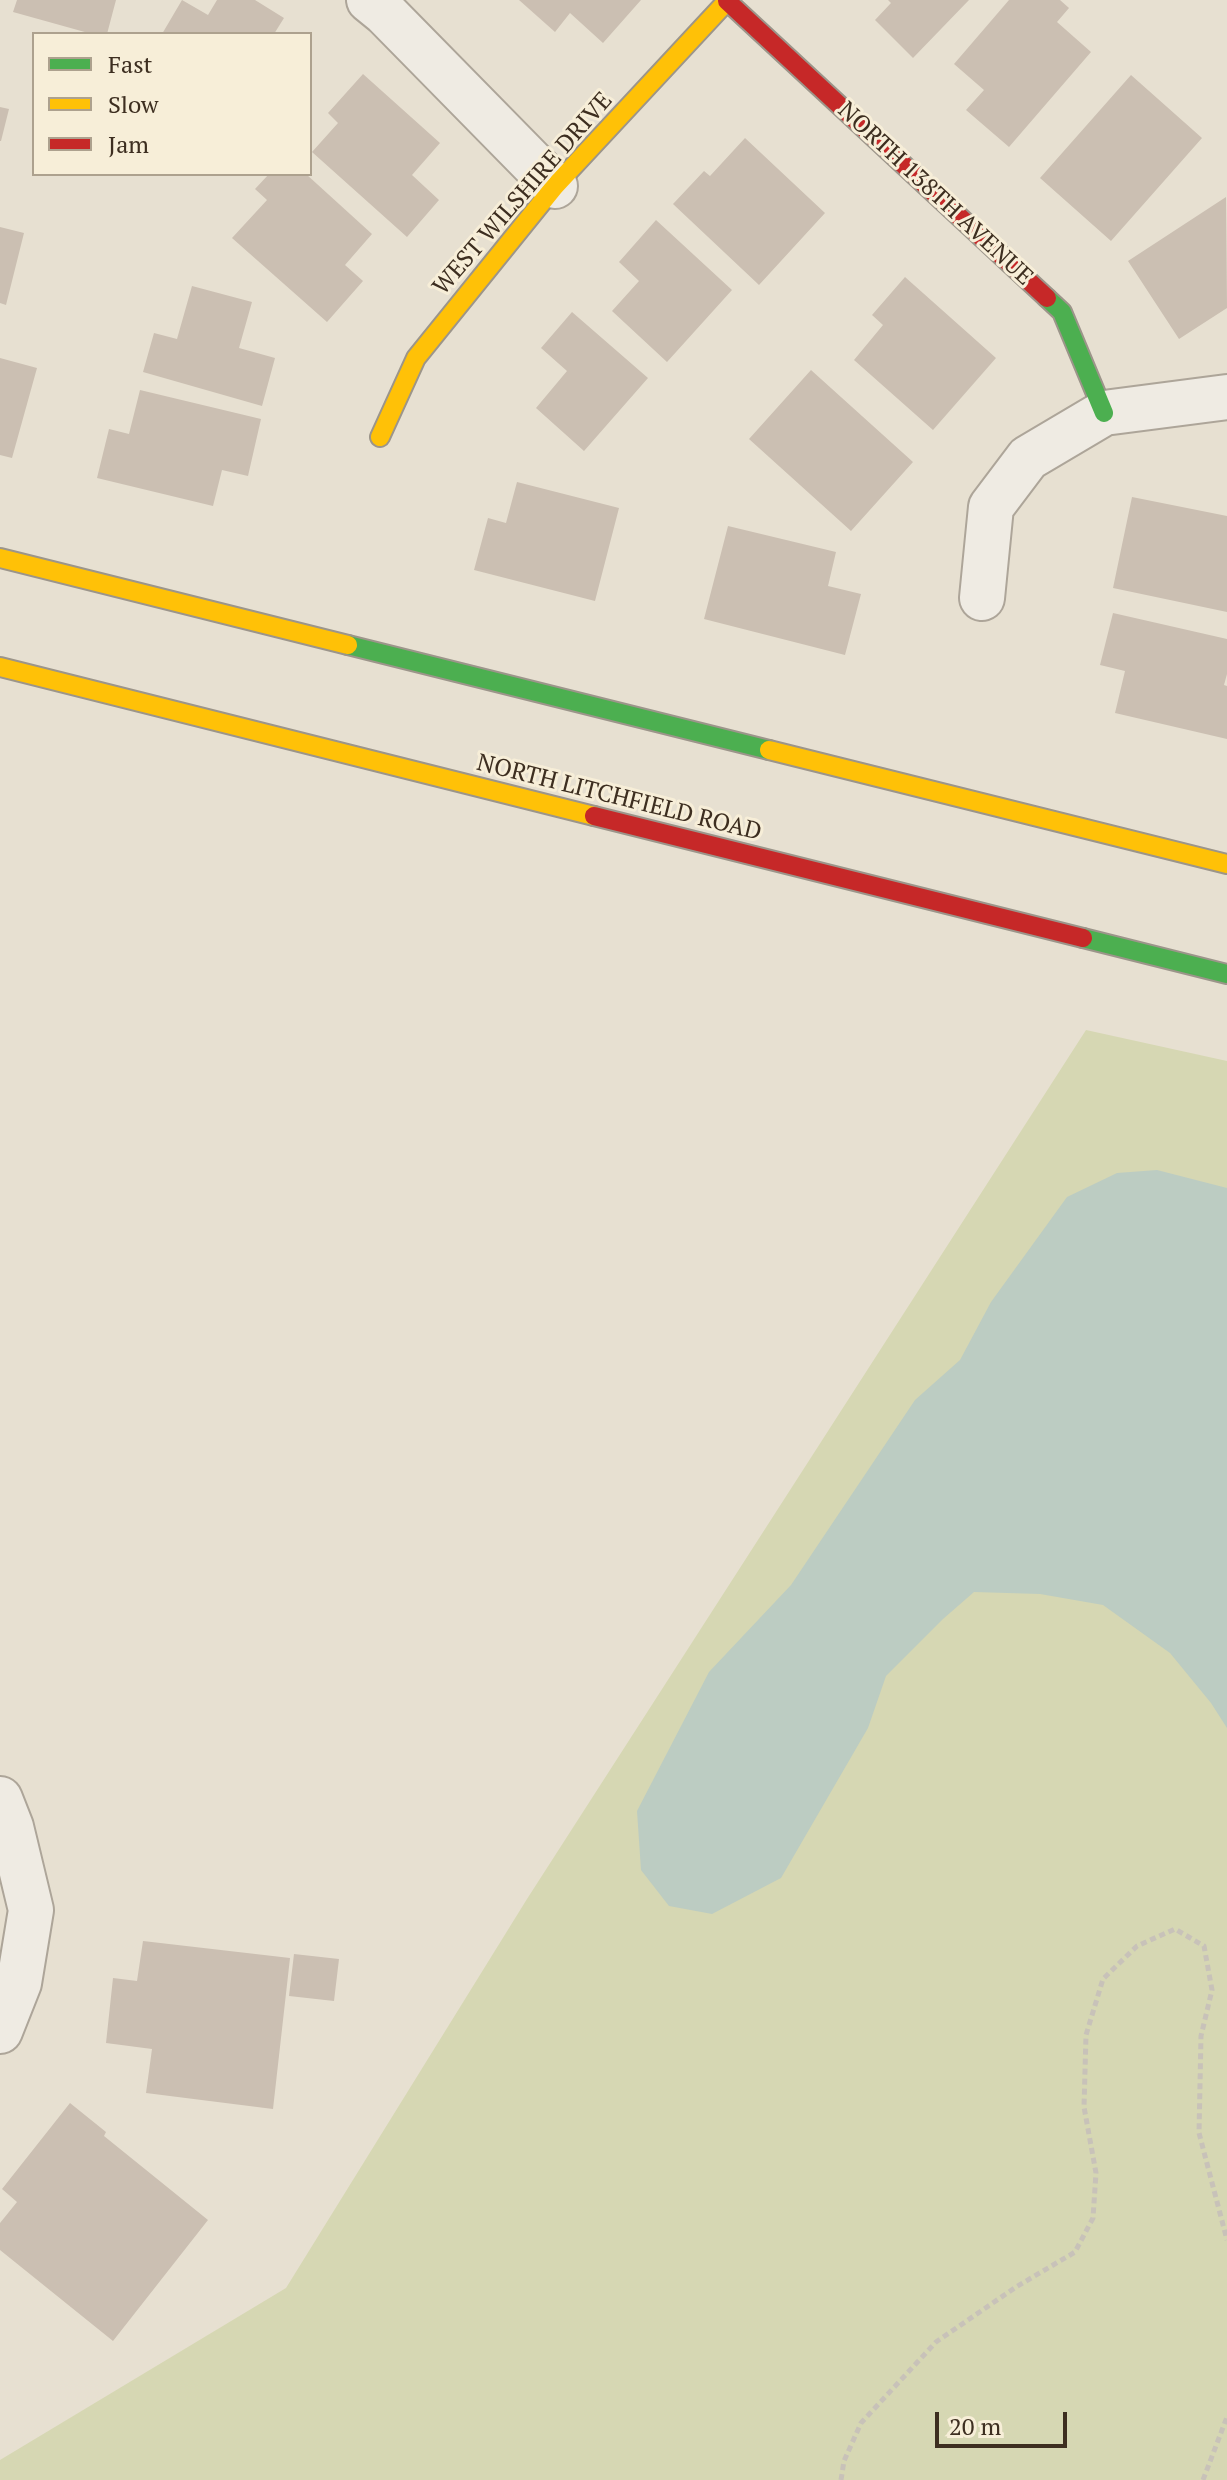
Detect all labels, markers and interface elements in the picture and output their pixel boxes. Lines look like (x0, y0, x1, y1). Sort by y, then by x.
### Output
legend (32, 32, 312, 176)
text: Fast (108, 48, 152, 80)
street label: WEST WILSHIRE DRIVE (427, 87, 619, 301)
text: Slow (108, 88, 159, 120)
street label: NORTH 138TH AVENUE (832, 96, 1038, 292)
text: Jam (108, 128, 149, 160)
street label: NORTH LITCHFIELD ROAD (474, 749, 764, 847)
scale bar (939, 2396, 1071, 2446)
text: 20 m (949, 2410, 1001, 2442)

